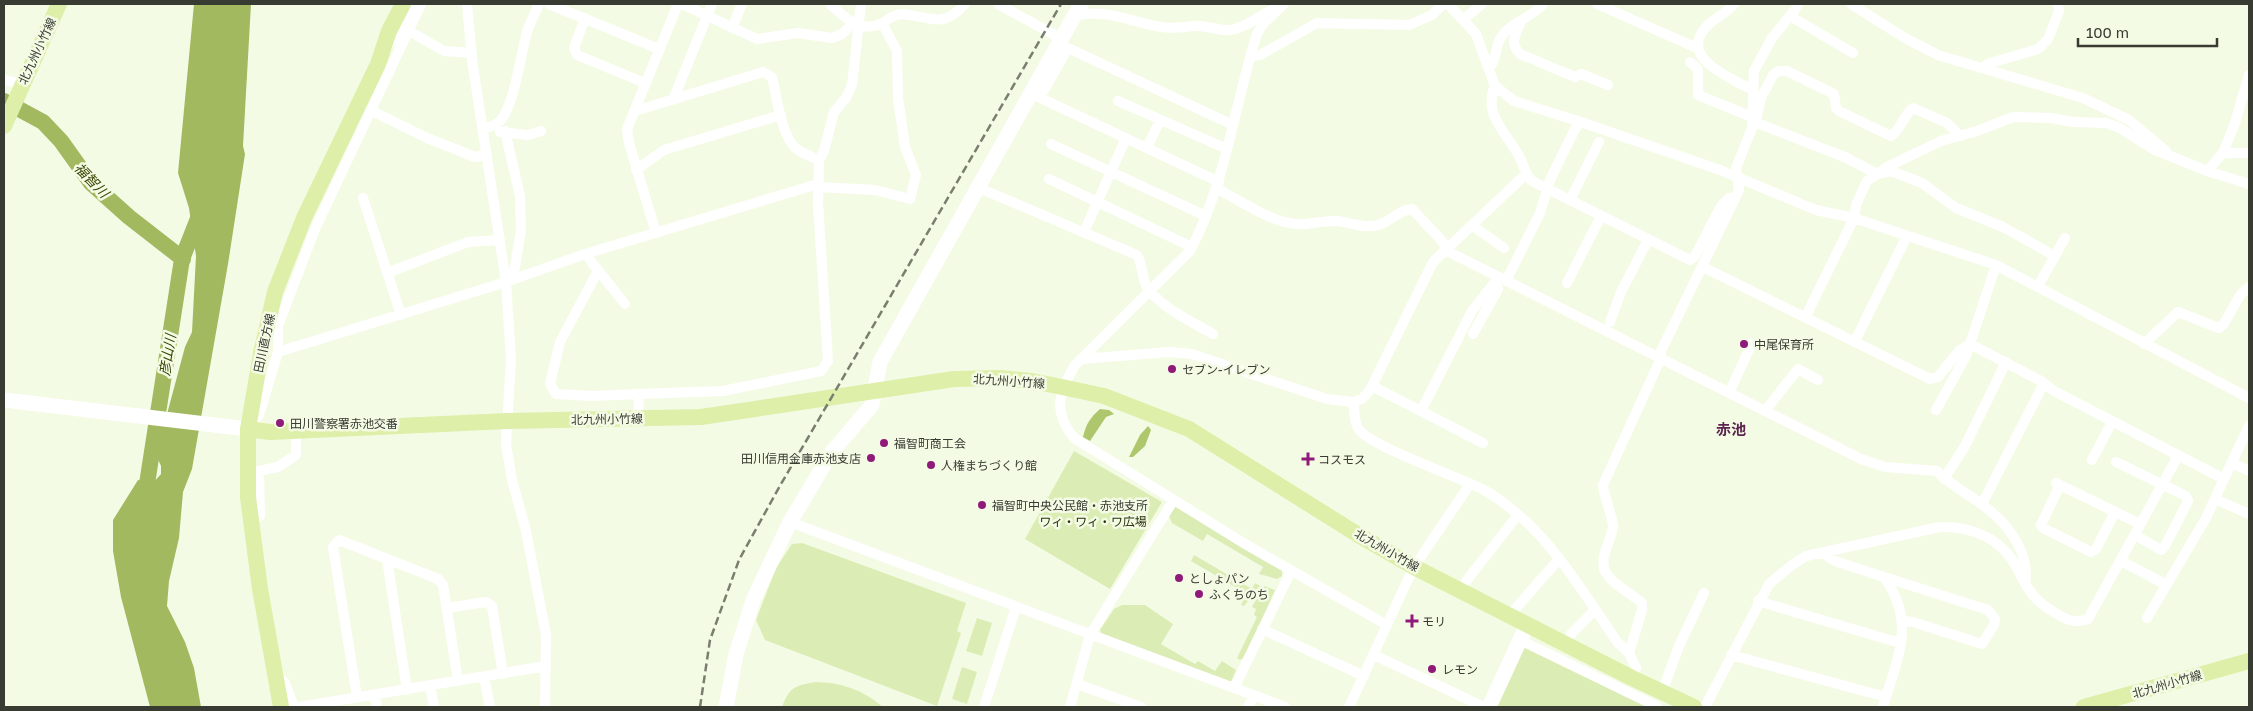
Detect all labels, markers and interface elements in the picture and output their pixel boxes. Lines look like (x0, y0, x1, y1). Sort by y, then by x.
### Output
street label: 北九州小竹線 (15, 15, 59, 87)
scale bar (2078, 15, 2217, 47)
text: 100 m (2086, 23, 2129, 41)
water label: 福智川 (71, 159, 114, 202)
street label: 田川直方線 (250, 312, 278, 374)
water label: 彦山川 (155, 331, 179, 377)
place label: 中尾保育所 (1754, 337, 1814, 352)
marker: 中尾保育所 (1738, 338, 1750, 350)
place label: セブン-イレブン (1182, 362, 1271, 377)
marker: セブン-イレブン (1166, 363, 1178, 375)
street label: 北九州小竹線 (973, 371, 1045, 391)
street label: 北九州小竹線 (571, 411, 643, 427)
place label: 田川警察署赤池交番 (290, 416, 398, 431)
marker: 田川警察署赤池交番 (274, 417, 286, 429)
district label: 赤池 (1716, 420, 1746, 438)
place label: 福智町商工会 (894, 436, 966, 451)
marker: 福智町商工会 (878, 437, 890, 449)
place label: 田川信用金庫赤池支店 (741, 451, 861, 466)
marker: 田川信用金庫赤池支店 (865, 452, 877, 464)
place label: コスモス (1318, 452, 1366, 467)
marker: コスモス (1302, 453, 1314, 465)
place label: 人権まちづくり館 (941, 458, 1037, 473)
marker: 人権まちづくり館 (925, 459, 937, 471)
place label: 福智町中央公民館・赤池支所 (992, 498, 1148, 513)
marker: 福智町中央公民館・赤池支所 (976, 499, 988, 511)
park label: ワィ・ワィ・ワ広場 (1039, 514, 1147, 529)
street label: 北九州小竹線 (1352, 526, 1422, 574)
place label: としょパン (1189, 571, 1250, 586)
marker: としょパン (1173, 572, 1185, 584)
place label: ふくちのち (1209, 587, 1269, 602)
marker: ふくちのち (1193, 588, 1205, 600)
place label: モリ (1422, 614, 1446, 629)
marker: モリ (1406, 615, 1418, 627)
place label: レモン (1442, 662, 1478, 677)
marker: レモン (1426, 663, 1438, 675)
street label: 北九州小竹線 (2130, 667, 2204, 701)

